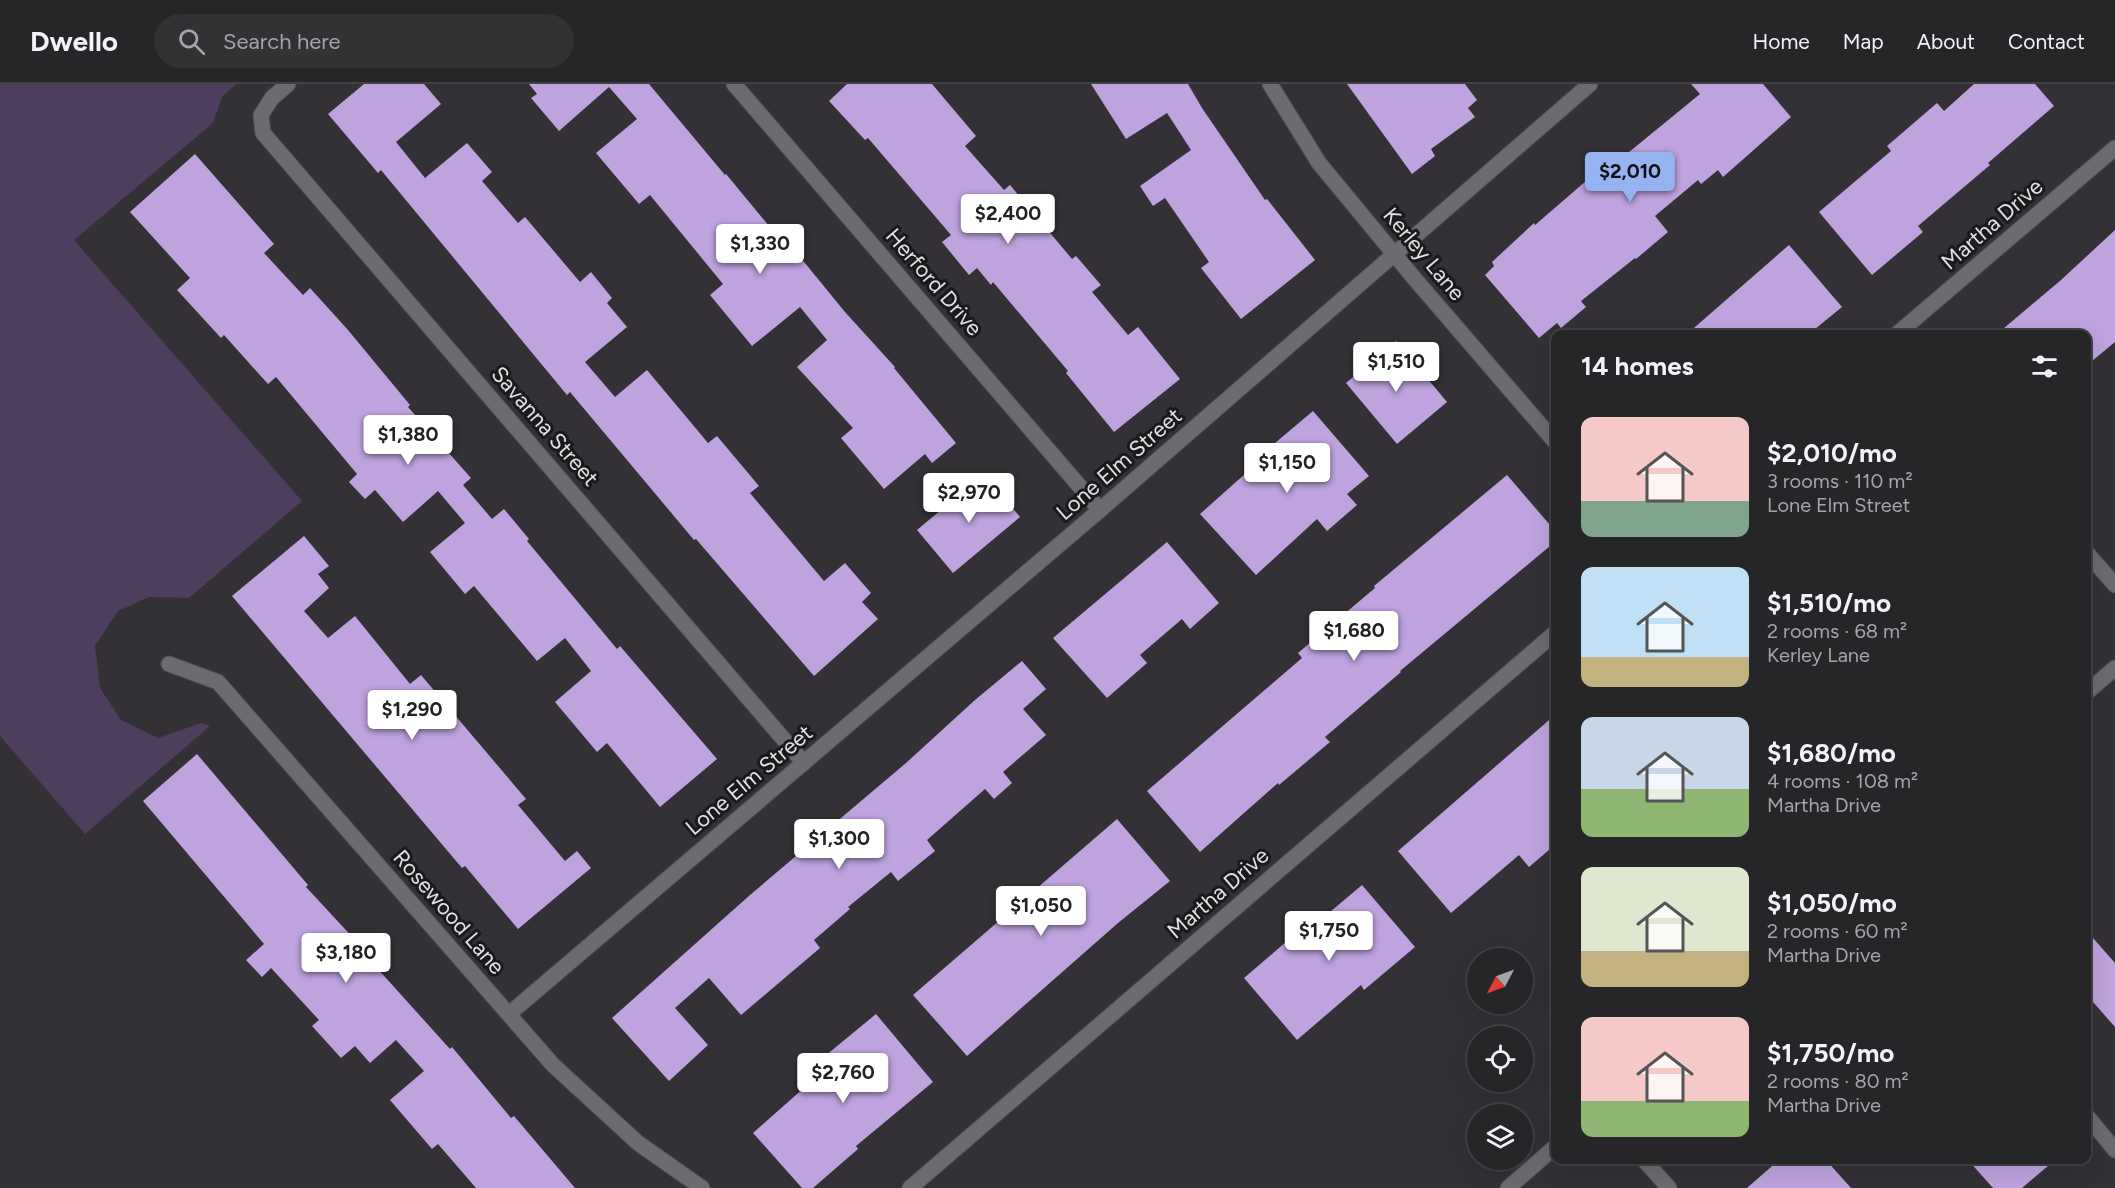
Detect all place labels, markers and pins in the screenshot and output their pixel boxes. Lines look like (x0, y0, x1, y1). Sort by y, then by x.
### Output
pin: $2,010 (1581, 152, 1679, 203)
pin: $2,400 (959, 194, 1057, 245)
pin: $1,330 (711, 224, 809, 275)
pin: $1,510 (1347, 342, 1445, 393)
pin: $1,380 (359, 415, 457, 466)
pin: $1,150 (1238, 443, 1336, 494)
pin: $2,970 (920, 473, 1018, 524)
pin: $1,680 (1305, 611, 1403, 662)
pin: $1,290 (363, 690, 461, 741)
pin: $1,300 (790, 819, 888, 870)
pin: $1,050 (992, 886, 1090, 937)
pin: $1,750 (1280, 911, 1378, 962)
pin: $3,180 (297, 933, 395, 984)
pin: $2,760 (794, 1053, 892, 1104)

